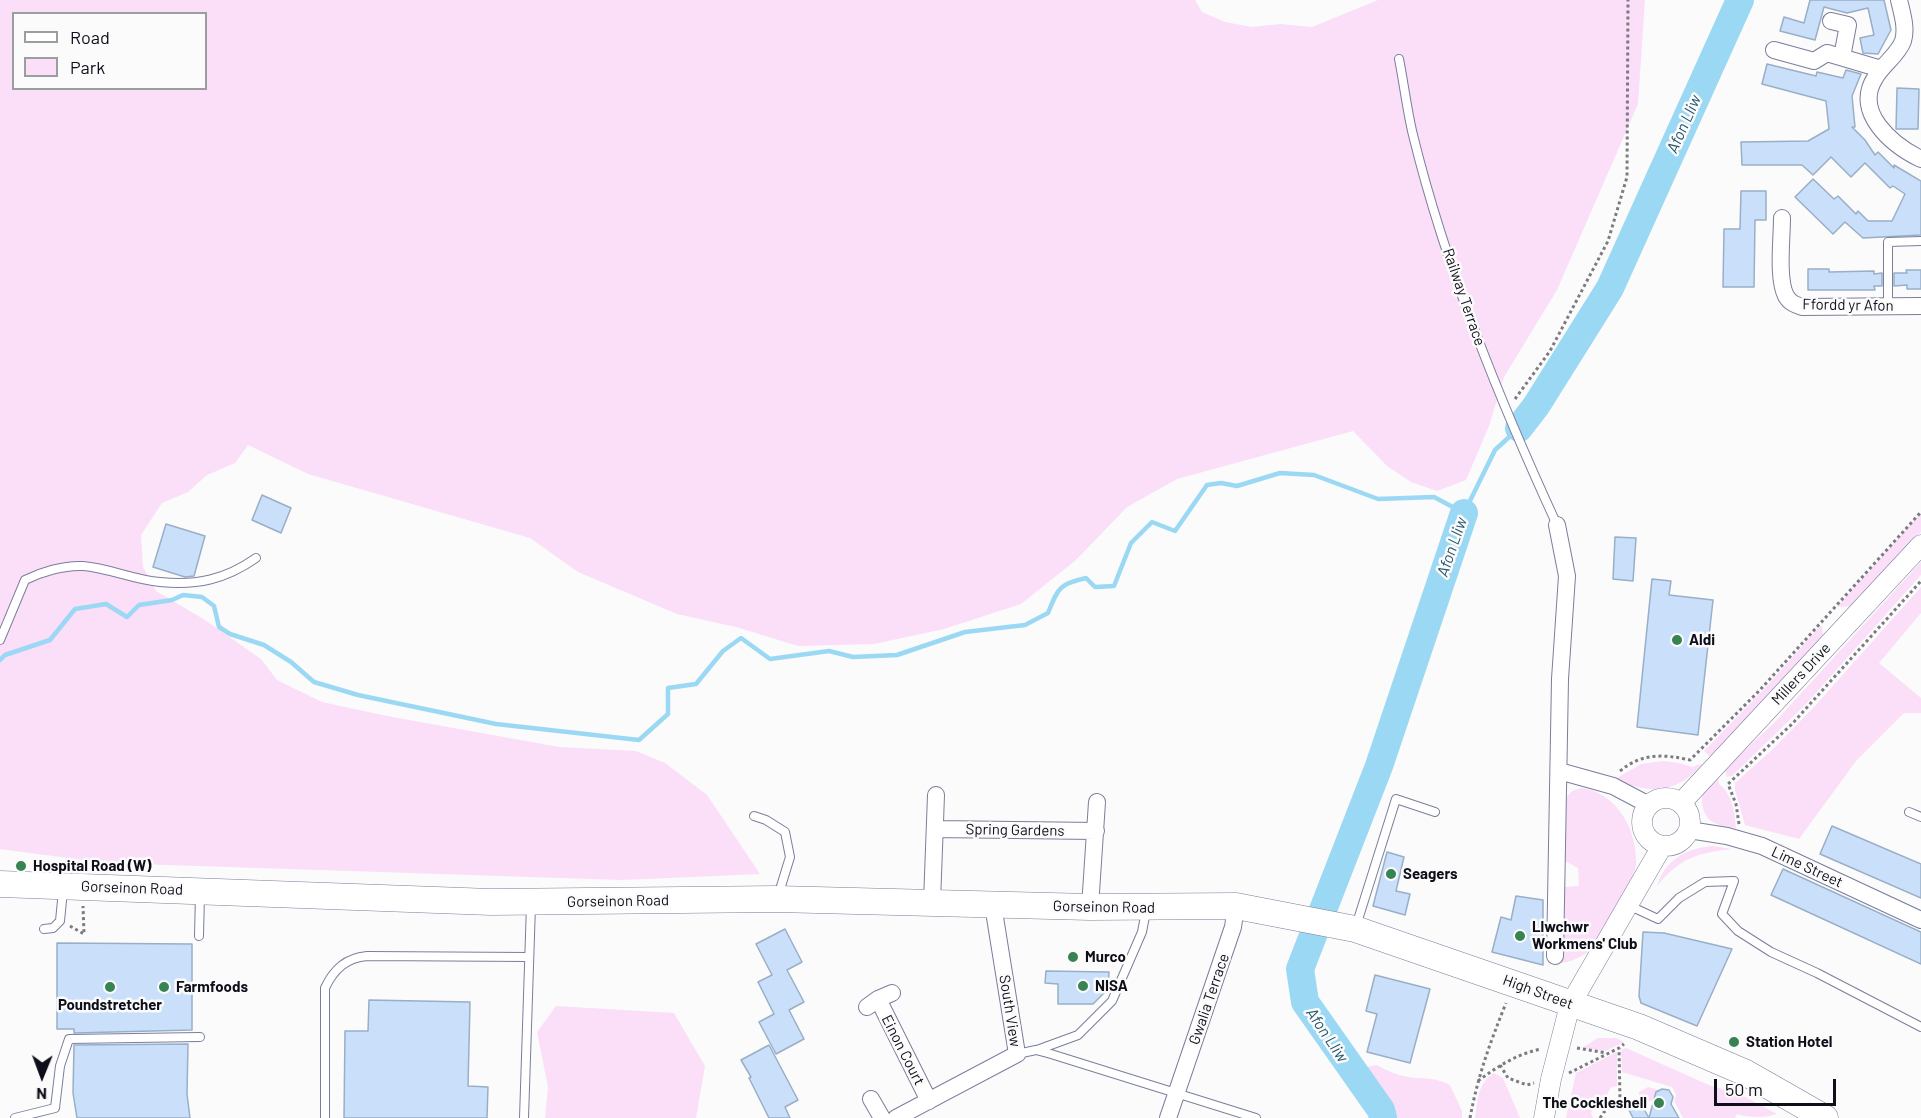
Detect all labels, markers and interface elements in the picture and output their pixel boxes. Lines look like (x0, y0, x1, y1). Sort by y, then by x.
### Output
legend (12, 12, 207, 90)
text: Road (70, 26, 110, 48)
text: Park (70, 56, 105, 78)
water label: Afon Lliw (1663, 92, 1705, 156)
street label: Railway Terrace (1439, 246, 1489, 348)
street label: Ffordd yr Afon (1802, 295, 1894, 315)
water label: Afon Lliw (1433, 515, 1471, 579)
place label: Aldi (1689, 631, 1715, 649)
marker: Aldi (1670, 633, 1684, 647)
street label: Millers Drive (1768, 639, 1834, 709)
street label: Spring Gardens (965, 820, 1065, 840)
street label: Lime Street (1768, 843, 1846, 891)
place label: Hospital Road (W) (33, 857, 151, 875)
marker: Hospital Road (W) (14, 859, 28, 873)
place label: Seagers (1403, 865, 1458, 883)
marker: Seagers (1384, 867, 1398, 881)
street label: Gorseinon Road (81, 877, 183, 899)
street label: Gorseinon Road (567, 891, 669, 911)
street label: Gorseinon Road (1053, 897, 1155, 917)
place label: Llwchwr Workmens' Club (1532, 918, 1638, 953)
marker: Llwchwr Workmens' Club (1513, 929, 1527, 943)
place label: Murco (1085, 948, 1126, 966)
marker: Murco (1066, 950, 1080, 964)
street label: Gwalia Terrace (1185, 951, 1233, 1047)
street label: High Street (1500, 971, 1576, 1013)
street label: South View (995, 974, 1025, 1048)
place label: NISA (1095, 977, 1128, 995)
place label: Farmfoods (176, 978, 248, 996)
marker: NISA (1076, 979, 1090, 993)
marker: Poundstretcher (103, 980, 117, 994)
marker: Farmfoods (157, 980, 171, 994)
place label: Poundstretcher (58, 996, 162, 1014)
water label: Afon Lliw (1302, 1004, 1352, 1066)
street label: Einon Court (878, 1012, 928, 1088)
place label: Station Hotel (1746, 1033, 1832, 1051)
marker: Station Hotel (1727, 1035, 1741, 1049)
north arrow (12, 1046, 72, 1106)
scale bar (1717, 1067, 1838, 1105)
text: 50 m (1725, 1078, 1763, 1100)
text: N (36, 1085, 47, 1104)
place label: The Cockleshell (1542, 1094, 1647, 1112)
marker: The Cockleshell (1652, 1096, 1666, 1110)

